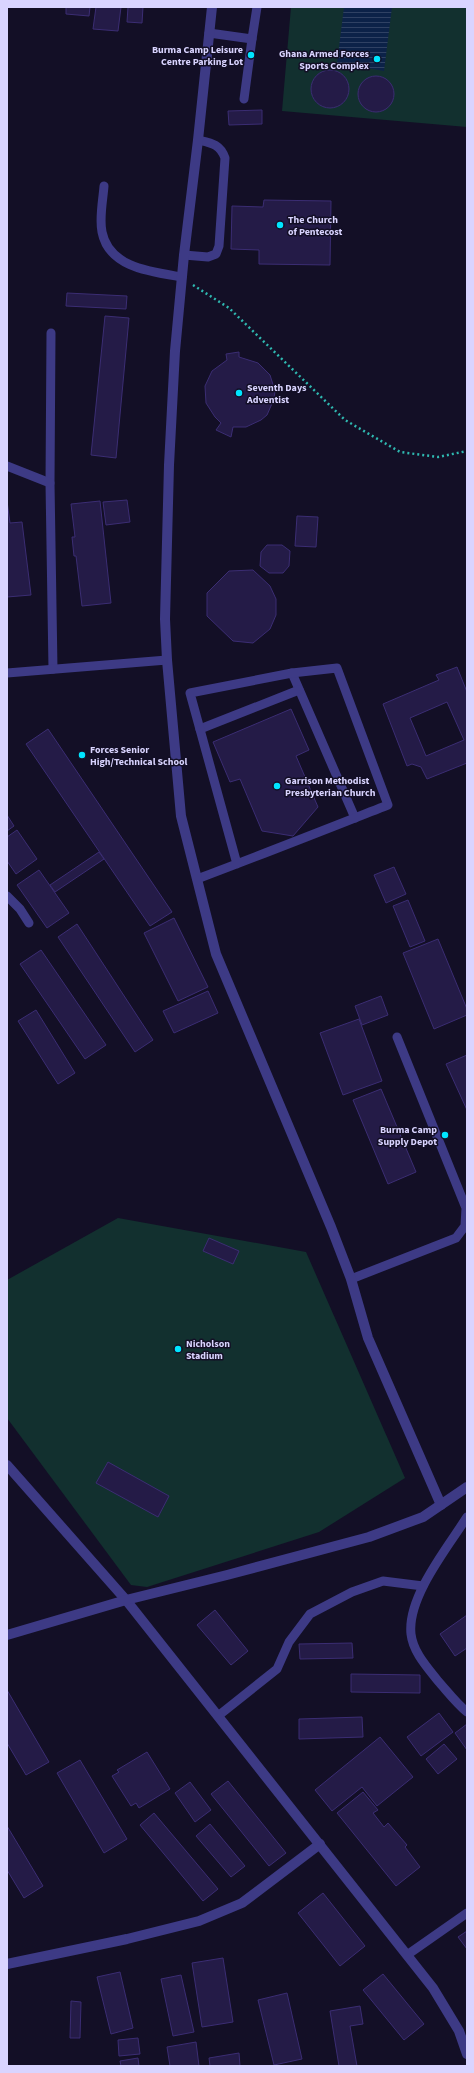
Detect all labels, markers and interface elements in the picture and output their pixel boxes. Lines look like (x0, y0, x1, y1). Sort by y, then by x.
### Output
place label: Burma Camp Leisure Centre Parking Lot (152, 43, 243, 69)
place label: Ghana Armed Forces Sports Complex (279, 47, 370, 73)
marker: Burma Camp Leisure Centre Parking Lot (246, 50, 256, 60)
marker: Ghana Armed Forces Sports Complex (372, 54, 382, 64)
place label: The Church of Pentecost (288, 213, 343, 239)
marker: The Church of Pentecost (275, 220, 285, 230)
place label: Seventh Days Adventist (246, 381, 307, 407)
marker: Seventh Days Adventist (234, 388, 244, 398)
place label: Forces Senior High/Technical School (90, 743, 188, 769)
marker: Forces Senior High/Technical School (77, 750, 87, 760)
place label: Garrison Methodist Presbyterian Church (285, 774, 376, 800)
marker: Garrison Methodist Presbyterian Church (272, 781, 282, 791)
place label: Burma Camp Supply Depot (378, 1123, 437, 1149)
marker: Burma Camp Supply Depot (440, 1130, 450, 1140)
place label: Nicholson Stadium (186, 1337, 230, 1363)
marker: Nicholson Stadium (173, 1344, 183, 1354)

